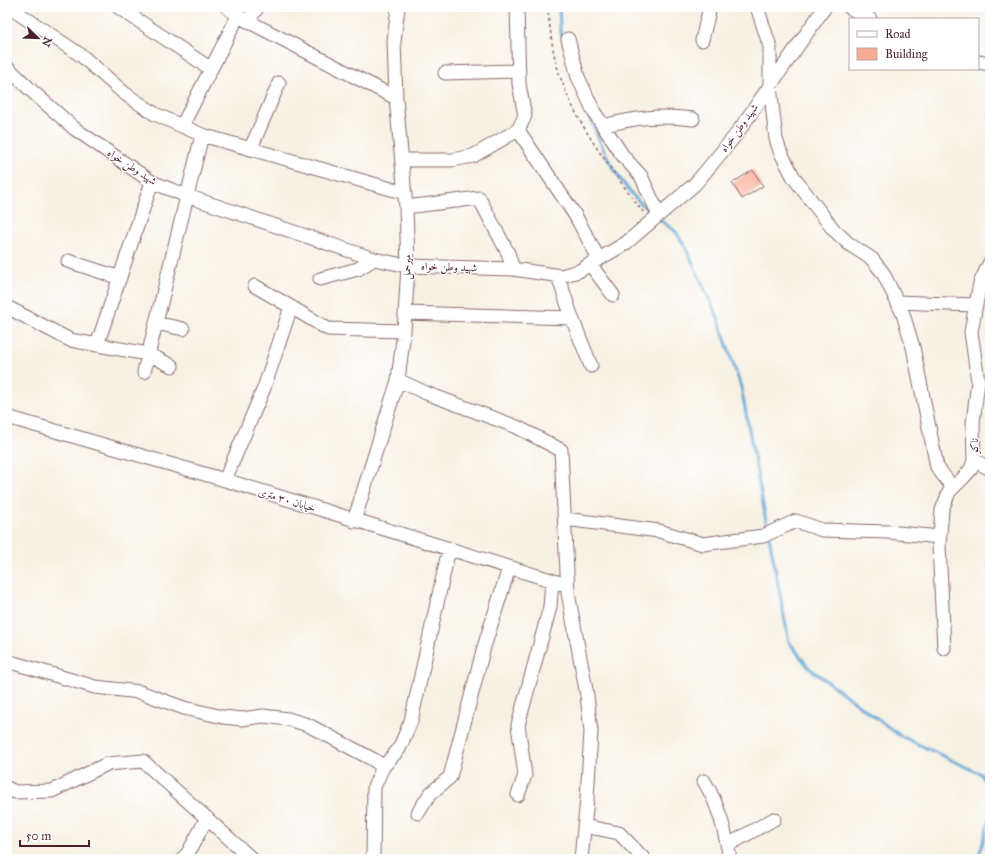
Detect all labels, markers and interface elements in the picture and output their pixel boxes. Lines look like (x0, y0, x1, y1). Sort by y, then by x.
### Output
north arrow (18, 18, 58, 58)
legend (849, 18, 979, 70)
text: Road (885, 27, 911, 41)
text: N (39, 35, 55, 49)
text: Building (885, 47, 928, 62)
street label: شهید وطن خواه (717, 101, 763, 156)
street label: شهید وطن خواه (104, 146, 159, 190)
street label: میرحمل (400, 254, 416, 280)
street label: شهید وطن خواه (421, 260, 478, 276)
street label: ناکو (968, 438, 981, 455)
street label: خیابان ۳۰ متری (257, 485, 317, 515)
scale bar (20, 822, 89, 848)
text: 50 m (26, 829, 51, 843)

